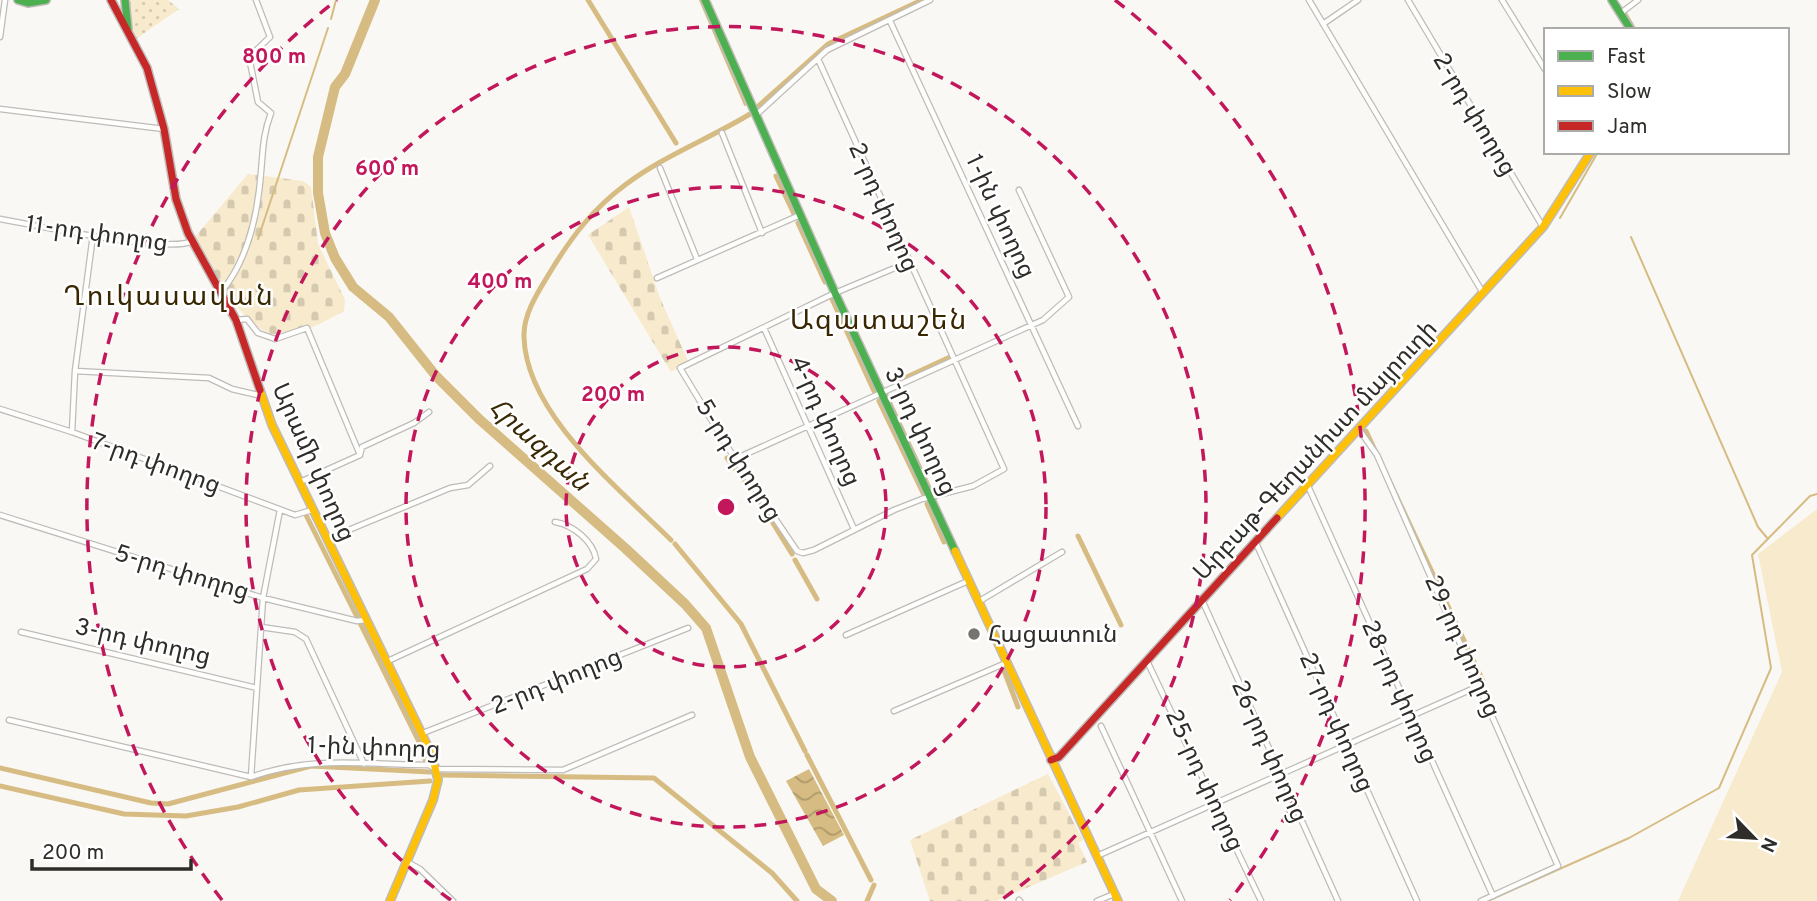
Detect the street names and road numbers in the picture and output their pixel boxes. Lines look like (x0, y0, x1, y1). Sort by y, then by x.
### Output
street label: 2-րդ փողոց (1425, 48, 1522, 182)
street label: 2-րդ փողոց (840, 138, 924, 277)
street label: 1-ին փողոց (957, 150, 1041, 284)
street label: 11-րդ փողոց (24, 210, 170, 260)
street label: Արբաթ-Գեղանիստ մայրուղի (1188, 315, 1445, 588)
street label: 4-րդ փողոց (782, 352, 866, 491)
street label: 3-րդ փողոց (876, 363, 962, 501)
street label: Արամի փողոց (264, 379, 361, 547)
street label: 5-րդ փողոց (688, 394, 787, 528)
street label: 7-րդ փողոց (87, 428, 224, 502)
street label: 5-րդ փողոց (111, 539, 252, 609)
street label: 29-րդ փողոց (1416, 571, 1506, 723)
street label: 3-րդ փողոց (72, 613, 213, 673)
street label: 28-րդ փողոց (1353, 616, 1443, 768)
street label: 2-րդ փողոց (487, 643, 627, 723)
street label: 27-րդ փողոց (1291, 648, 1379, 797)
street label: 26-րդ փողոց (1223, 676, 1313, 828)
street label: 25-րդ փողոց (1157, 705, 1249, 857)
street label: 1-ին փողոց (307, 732, 441, 766)

